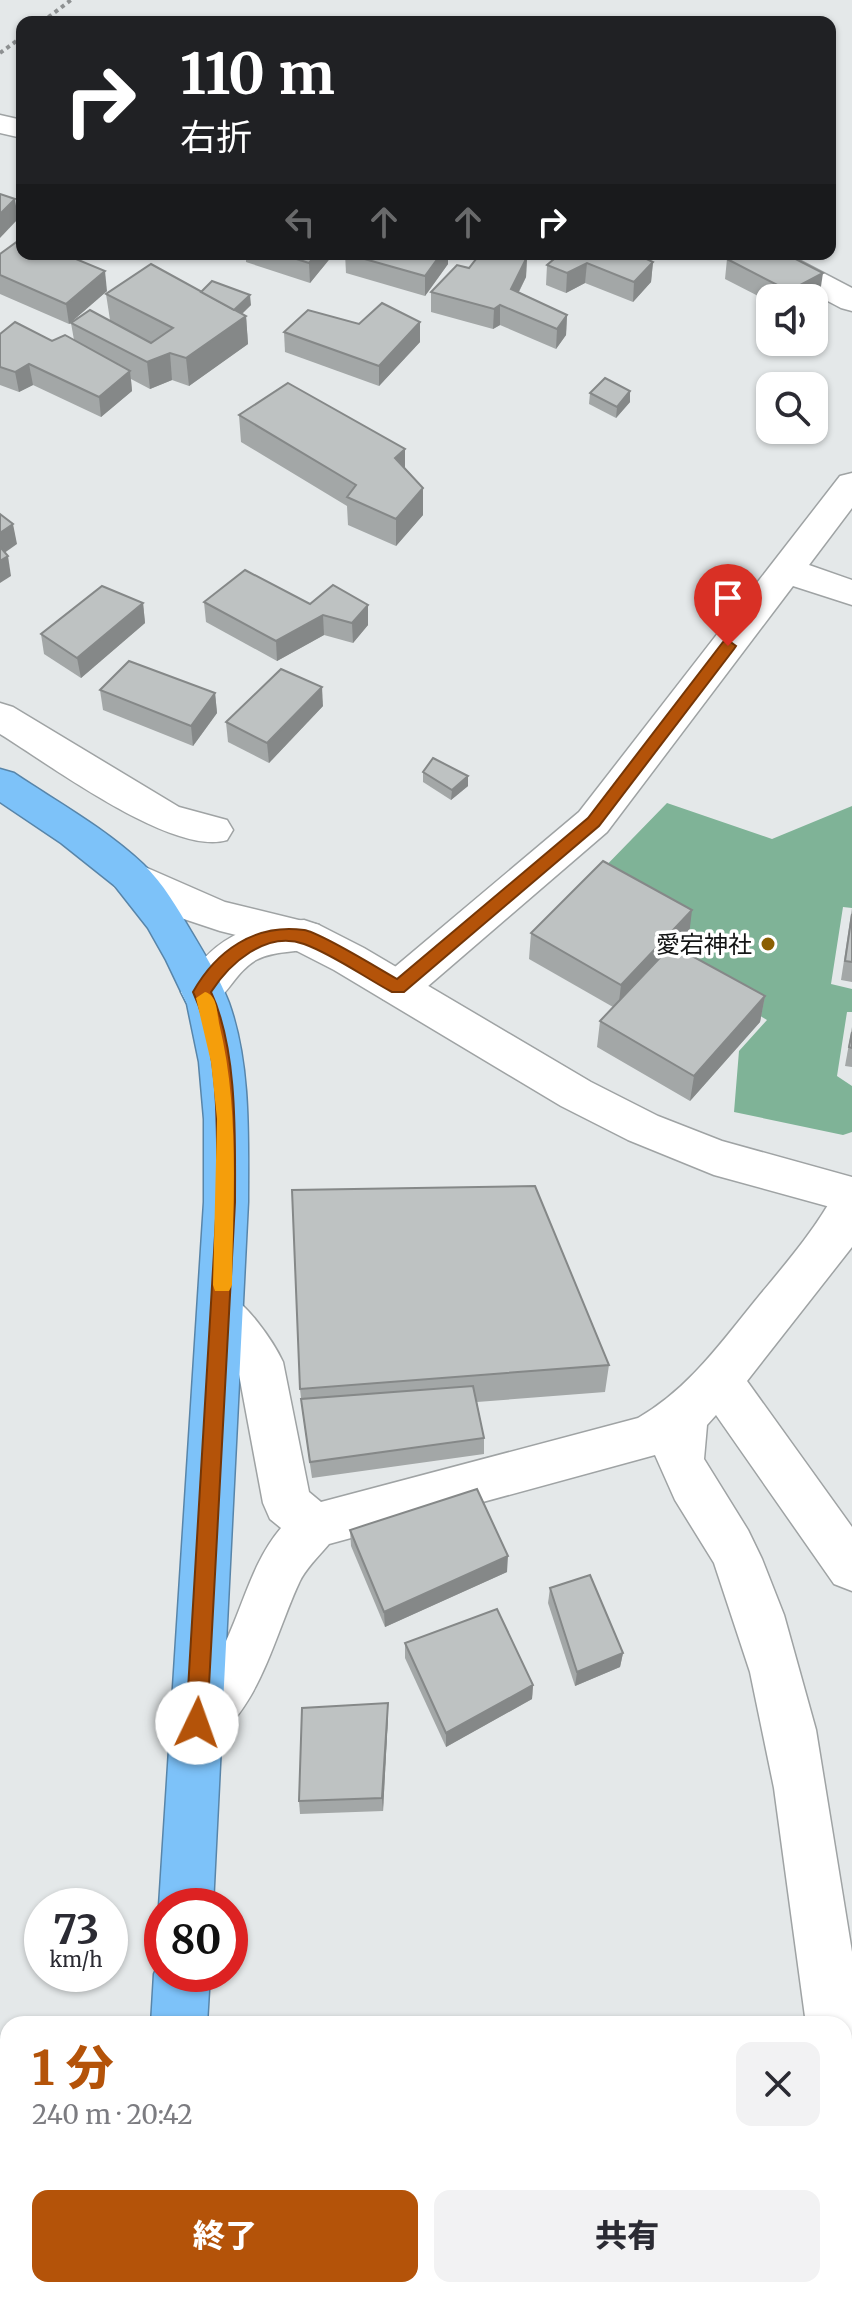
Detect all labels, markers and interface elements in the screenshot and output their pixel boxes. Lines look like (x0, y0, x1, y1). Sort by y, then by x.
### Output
text: 110 m (180, 39, 335, 109)
icon: right (48, 48, 152, 152)
text: 右折 (180, 115, 252, 160)
icon: left (278, 200, 322, 244)
icon: ahead (362, 200, 406, 244)
icon: ahead (446, 200, 490, 244)
icon: right (530, 200, 574, 244)
map controls (756, 284, 828, 444)
button: sound (756, 284, 828, 356)
button: search (756, 372, 828, 444)
pin (694, 564, 762, 646)
icon: arrive (706, 576, 750, 620)
place label: 愛宕神社 (656, 929, 752, 960)
marker: 愛宕神社 (759, 935, 777, 953)
position arrow (155, 1681, 239, 1765)
speed limit sign: 80 (144, 1888, 248, 1992)
text: 73 (53, 1905, 99, 1955)
text: km/h (50, 1947, 102, 1972)
text: 1 分 (32, 2038, 114, 2098)
button: close (736, 2042, 820, 2126)
text: 240 m · 20:42 (32, 2098, 193, 2131)
button: 終了 (32, 2190, 418, 2282)
button: 共有 (434, 2190, 820, 2282)

